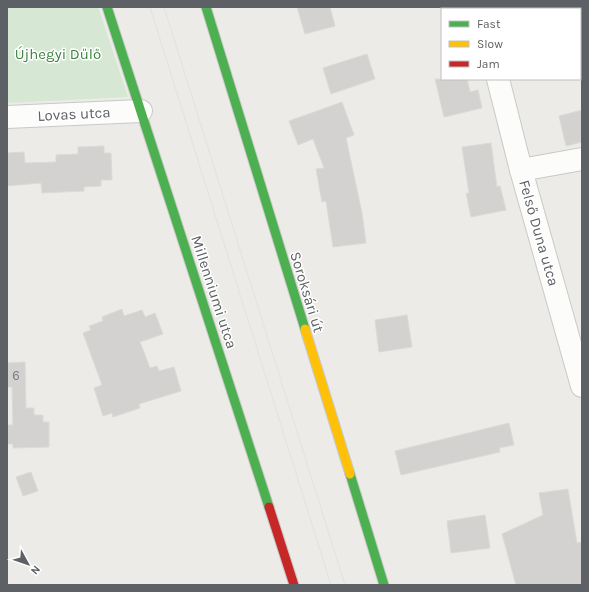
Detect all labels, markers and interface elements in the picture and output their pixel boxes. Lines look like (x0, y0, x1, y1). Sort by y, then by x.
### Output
legend (441, 8, 581, 80)
text: Fast (477, 17, 501, 31)
text: Slow (477, 37, 503, 51)
park label: Újhegyi Dűlő (15, 45, 101, 63)
text: Jam (477, 57, 500, 71)
street label: Lovas utca (37, 103, 111, 125)
street label: Felső Duna utca (515, 178, 563, 288)
street label: Millenniumi utca (187, 233, 241, 351)
street label: Soroksári út (286, 249, 328, 335)
house number: 6 (12, 368, 20, 383)
north arrow (8, 544, 48, 584)
text: N (28, 563, 43, 577)

